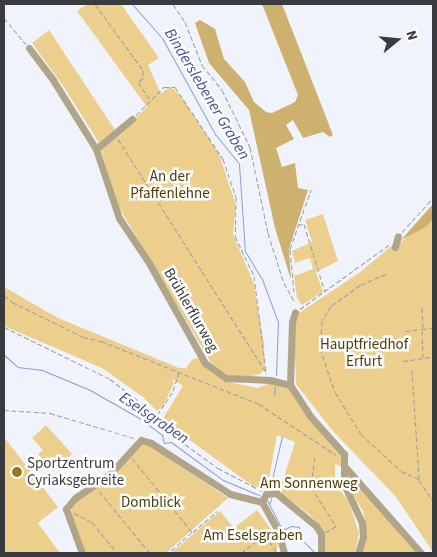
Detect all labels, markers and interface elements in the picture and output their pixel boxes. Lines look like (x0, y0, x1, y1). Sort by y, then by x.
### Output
north arrow (372, 15, 422, 65)
water label: Binderslebener Graben (160, 25, 254, 163)
text: N (400, 28, 422, 43)
park label: An der Pfaffenlehne (130, 167, 210, 202)
street label: Brühlerflurweg (160, 265, 222, 355)
park label: Hauptfriedhof Erfurt (320, 335, 408, 370)
water label: Eselsgraben (116, 388, 192, 448)
place label: Sportzentrum Cyriaksgebreite (27, 454, 124, 489)
marker: Sportzentrum Cyriaksgebreite (11, 466, 23, 478)
park label: Am Sonnenweg (260, 475, 358, 493)
park label: Domblick (121, 494, 181, 512)
park label: Am Eselsgraben (203, 527, 303, 545)

